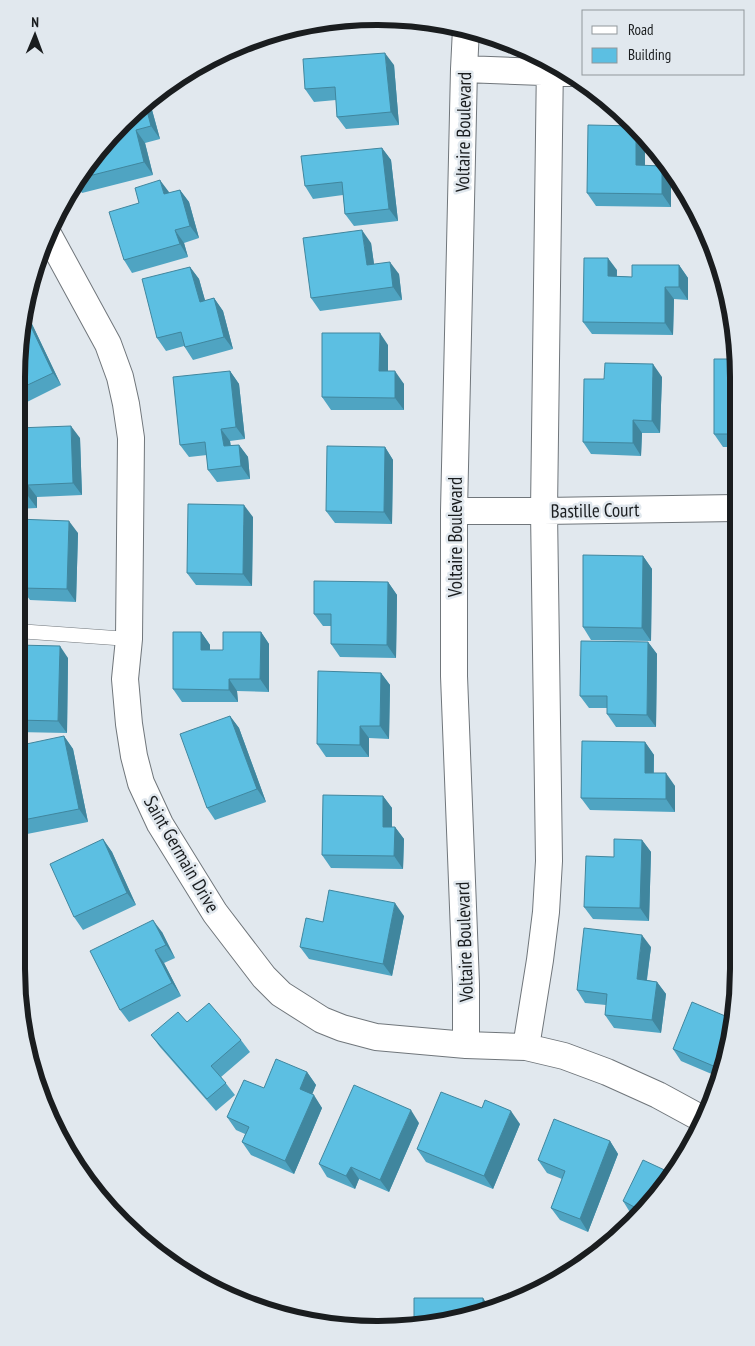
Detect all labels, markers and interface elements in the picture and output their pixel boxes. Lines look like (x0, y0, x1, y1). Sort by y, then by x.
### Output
north arrow (10, 10, 60, 60)
legend (582, 10, 745, 75)
text: N (31, 13, 39, 31)
text: Road (628, 20, 654, 39)
text: Building (628, 45, 671, 64)
street label: Voltaire Boulevard (450, 72, 476, 193)
street label: Voltaire Boulevard (443, 477, 467, 598)
street label: Bastille Court (551, 497, 640, 523)
street label: Saint Germain Drive (139, 791, 225, 917)
street label: Voltaire Boulevard (450, 881, 478, 1004)

